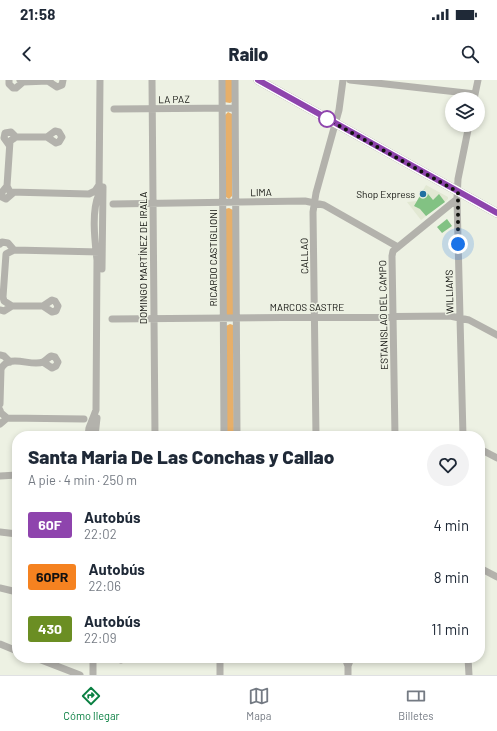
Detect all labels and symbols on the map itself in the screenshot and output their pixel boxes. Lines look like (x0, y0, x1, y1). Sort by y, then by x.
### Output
street label: LA PAZ (158, 93, 190, 105)
unlabelled marker (318, 110, 336, 128)
street label: LIMA (250, 186, 272, 198)
place label: Shop Express (356, 188, 415, 200)
marker: Shop Express (418, 189, 428, 199)
street label: DOMINGO MARTÍNEZ DE IRALA (137, 192, 149, 324)
street label: RICARDO CASTIGLIONI (207, 210, 219, 307)
your location (448, 234, 468, 254)
street label: CALLAO (298, 238, 310, 274)
street label: ESTANISLAO DEL CAMPO (376, 260, 390, 370)
street label: WILLIAMS (443, 270, 455, 314)
street label: MARCOS SASTRE (270, 301, 344, 313)

